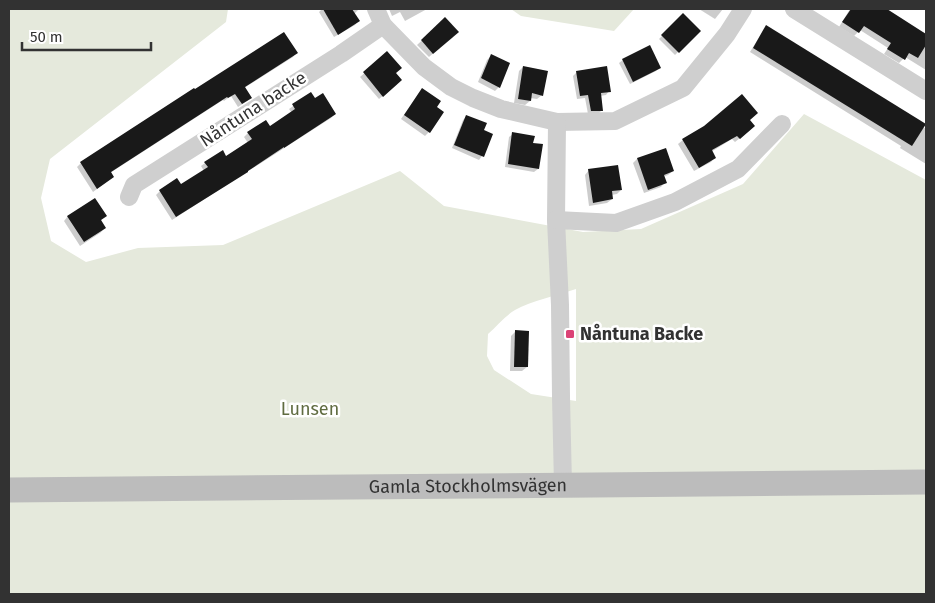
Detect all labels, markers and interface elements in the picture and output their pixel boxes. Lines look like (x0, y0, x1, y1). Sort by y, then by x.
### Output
scale bar (22, 20, 151, 52)
text: 50 m (30, 28, 63, 46)
street label: Nåntuna backe (196, 66, 310, 152)
place label: Nåntuna Backe (580, 323, 703, 345)
marker: Nåntuna Backe (564, 328, 576, 340)
park label: Lunsen (281, 398, 339, 420)
street label: Gamla Stockholmsvägen (369, 474, 567, 498)

